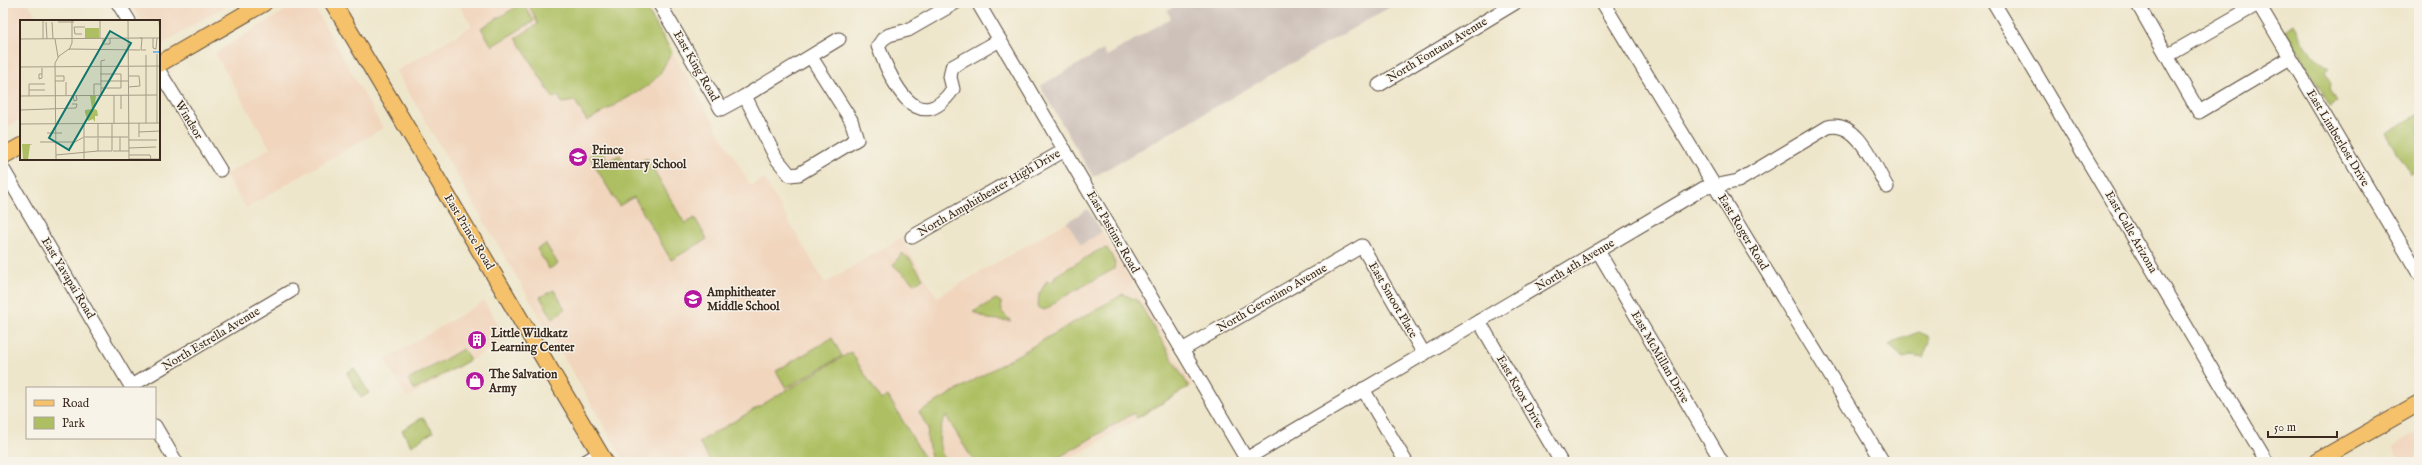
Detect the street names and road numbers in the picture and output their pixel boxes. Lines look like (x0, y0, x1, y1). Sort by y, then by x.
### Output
street label: North Fontana Avenue (1384, 14, 1490, 86)
street label: East King Road (670, 28, 723, 104)
street label: East Limberlost Drive (2303, 87, 2373, 190)
street label: Windsor (172, 98, 207, 143)
street label: North Amphitheater High Drive (915, 146, 1064, 241)
street label: East Pastime Road (1083, 188, 1143, 276)
street label: East Calle Arizona (2101, 188, 2161, 276)
street label: East Prince Road (440, 191, 498, 273)
street label: East Roger Road (1714, 191, 1772, 273)
street label: East Yavapai Road (37, 235, 99, 323)
street label: North 4th Avenue (1533, 235, 1618, 295)
street label: East Smoot Place (1365, 259, 1421, 341)
street label: North Geronimo Avenue (1214, 260, 1330, 336)
street label: North Estrella Avenue (159, 304, 263, 374)
street label: East McMillan Drive (1628, 308, 1693, 406)
street label: East Knox Drive (1493, 353, 1547, 432)

